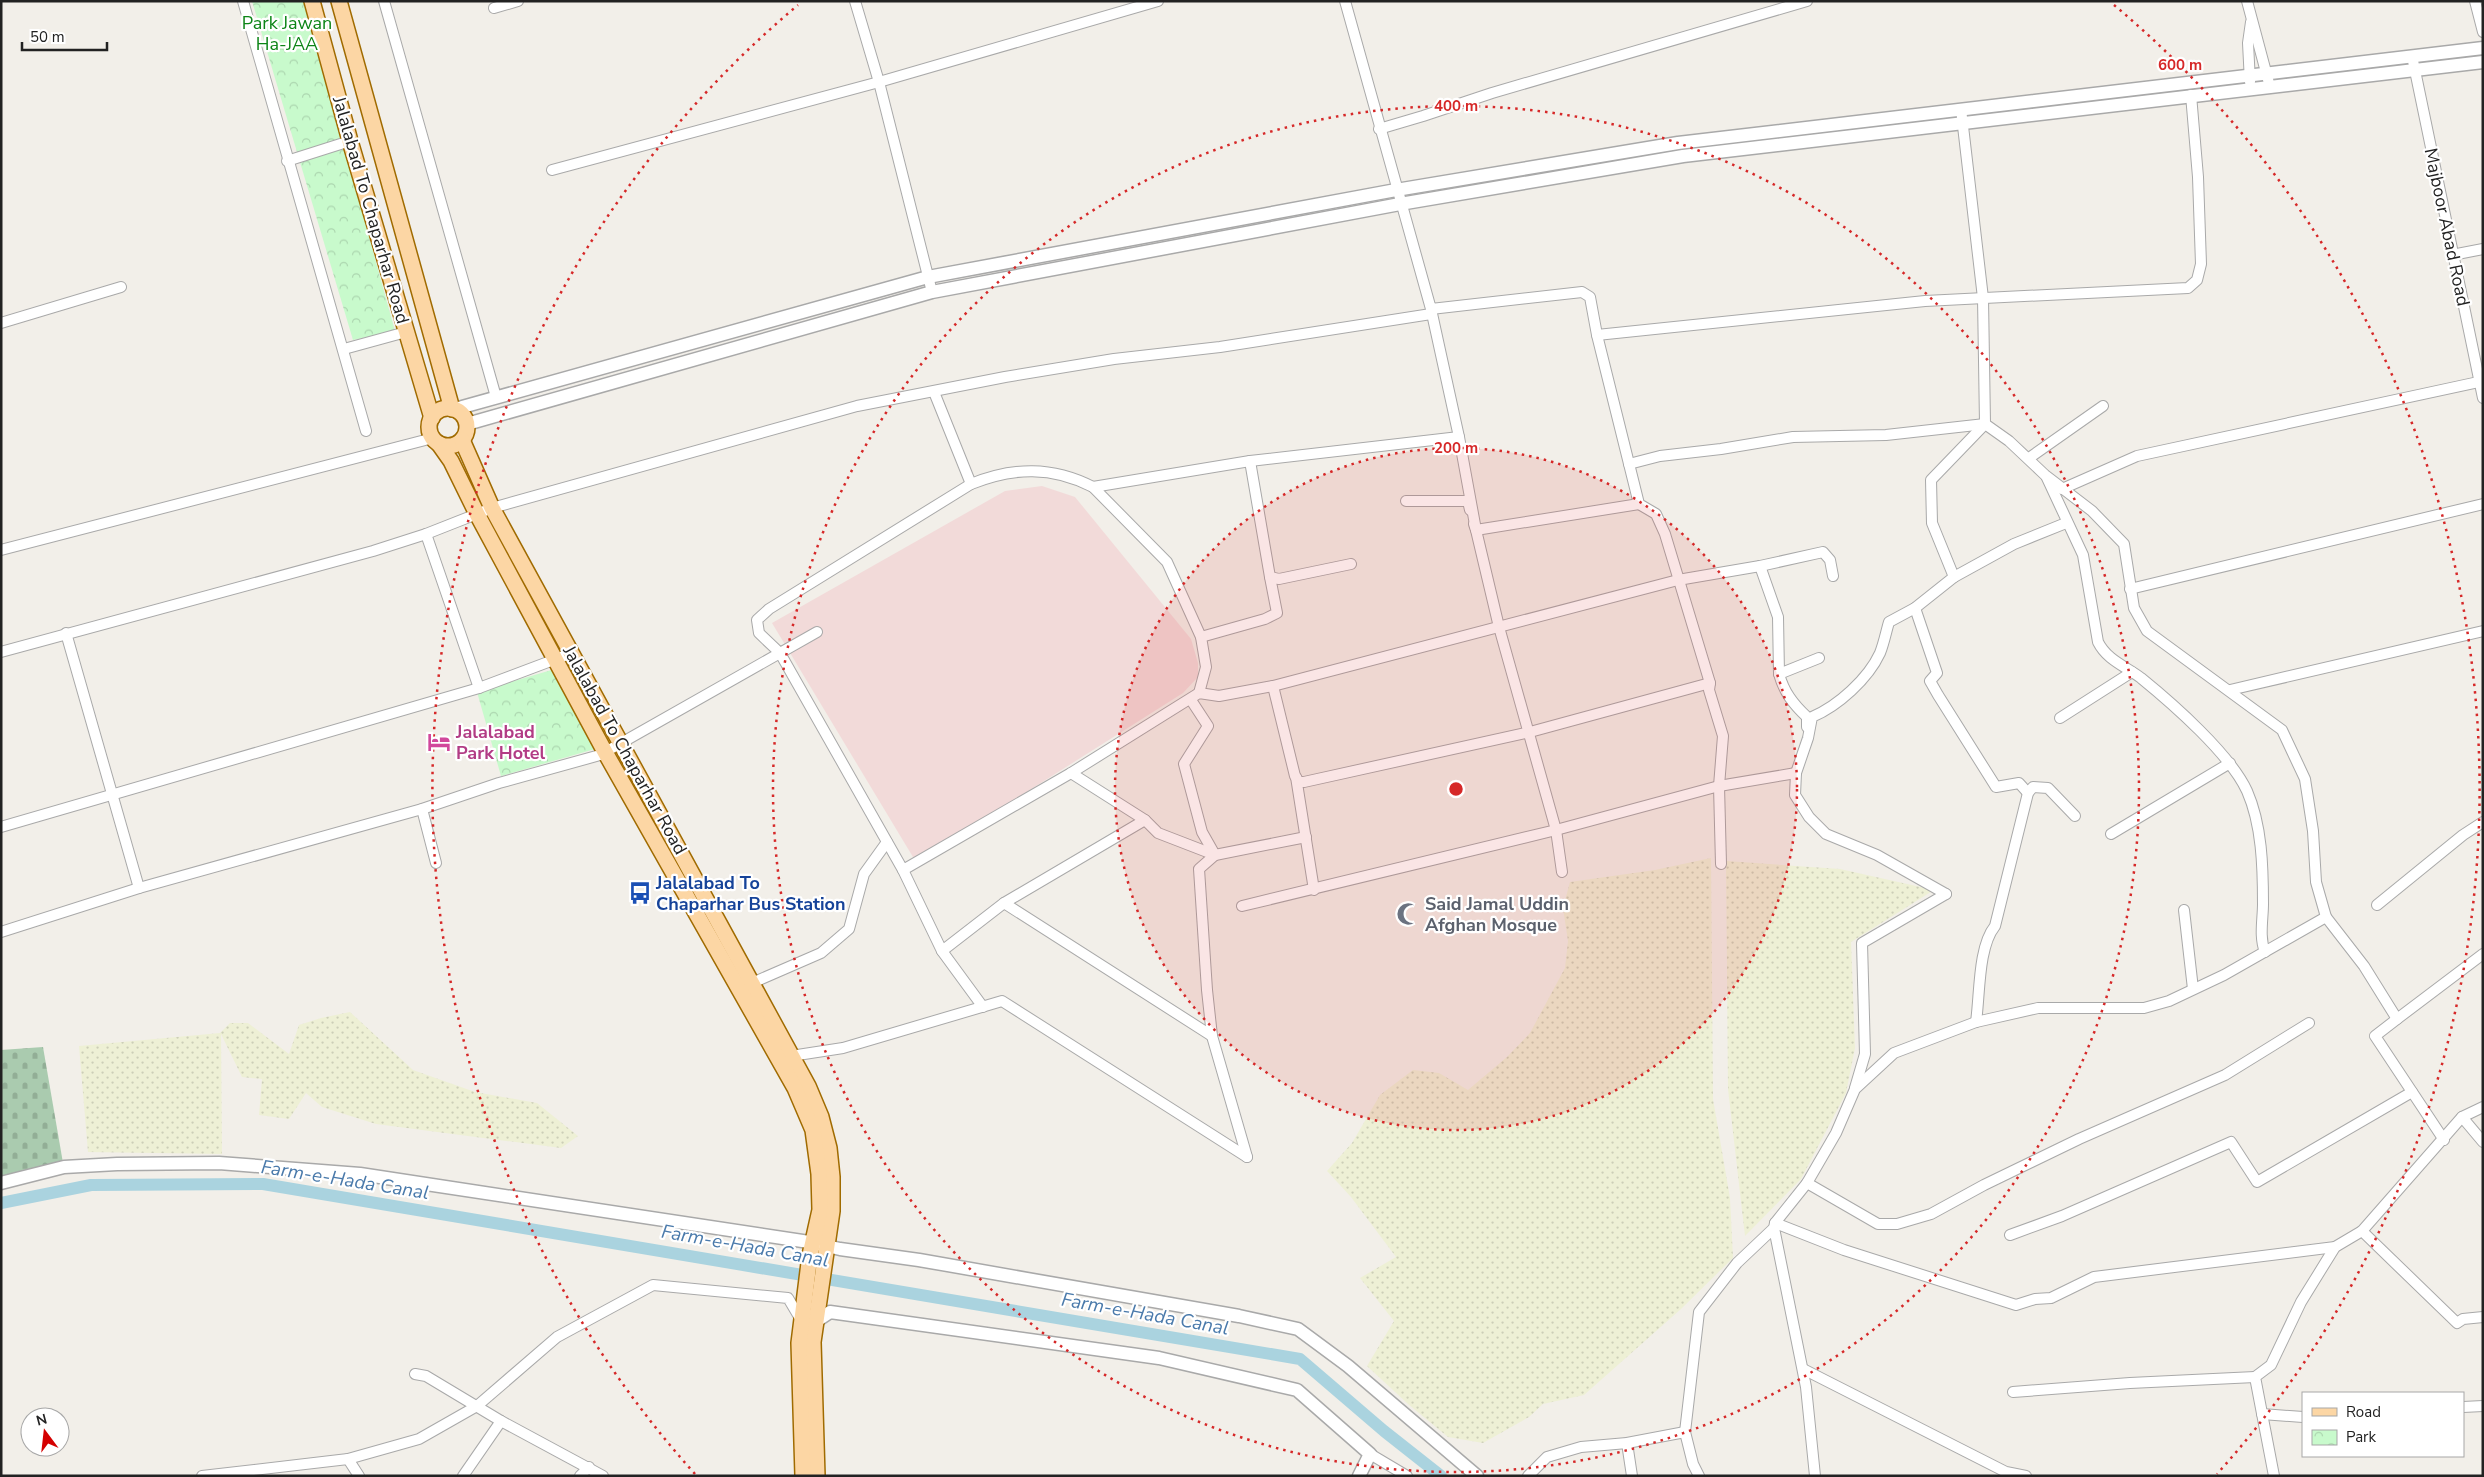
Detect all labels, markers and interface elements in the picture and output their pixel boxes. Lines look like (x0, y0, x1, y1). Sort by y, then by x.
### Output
park label: Park Jawan Ha-JAA (242, 11, 332, 56)
scale bar (22, 20, 108, 52)
text: 50 m (30, 27, 65, 47)
text: 600 m (2158, 55, 2202, 75)
street label: Jalalabad To Chaparhar Road (327, 93, 415, 326)
text: 400 m (1434, 96, 1478, 116)
street label: Majboor Abad Road (2419, 146, 2475, 308)
text: 200 m (1434, 438, 1478, 458)
street label: Jalalabad To Chaparhar Road (557, 640, 693, 859)
place label: Jalalabad Park Hotel (455, 720, 546, 765)
hotel icon: Jalalabad Park Hotel (426, 729, 452, 755)
centre of rings (1447, 780, 1465, 798)
place label: Jalalabad To Chaparhar Bus Station (655, 871, 845, 916)
bus stop icon: Jalalabad To Chaparhar Bus Station (627, 880, 653, 906)
place label: Said Jamal Uddin Afghan Mosque (1425, 892, 1569, 937)
mosque icon: Said Jamal Uddin Afghan Mosque (1395, 901, 1421, 927)
water label: Farm-e-Hada Canal (259, 1154, 431, 1206)
water label: Farm-e-Hada Canal (659, 1218, 831, 1274)
water label: Farm-e-Hada Canal (1059, 1286, 1231, 1342)
legend (2302, 1392, 2464, 1457)
text: Road (2346, 1402, 2381, 1422)
north arrow (20, 1407, 70, 1457)
text: N (34, 1409, 49, 1430)
text: Park (2346, 1427, 2376, 1447)

